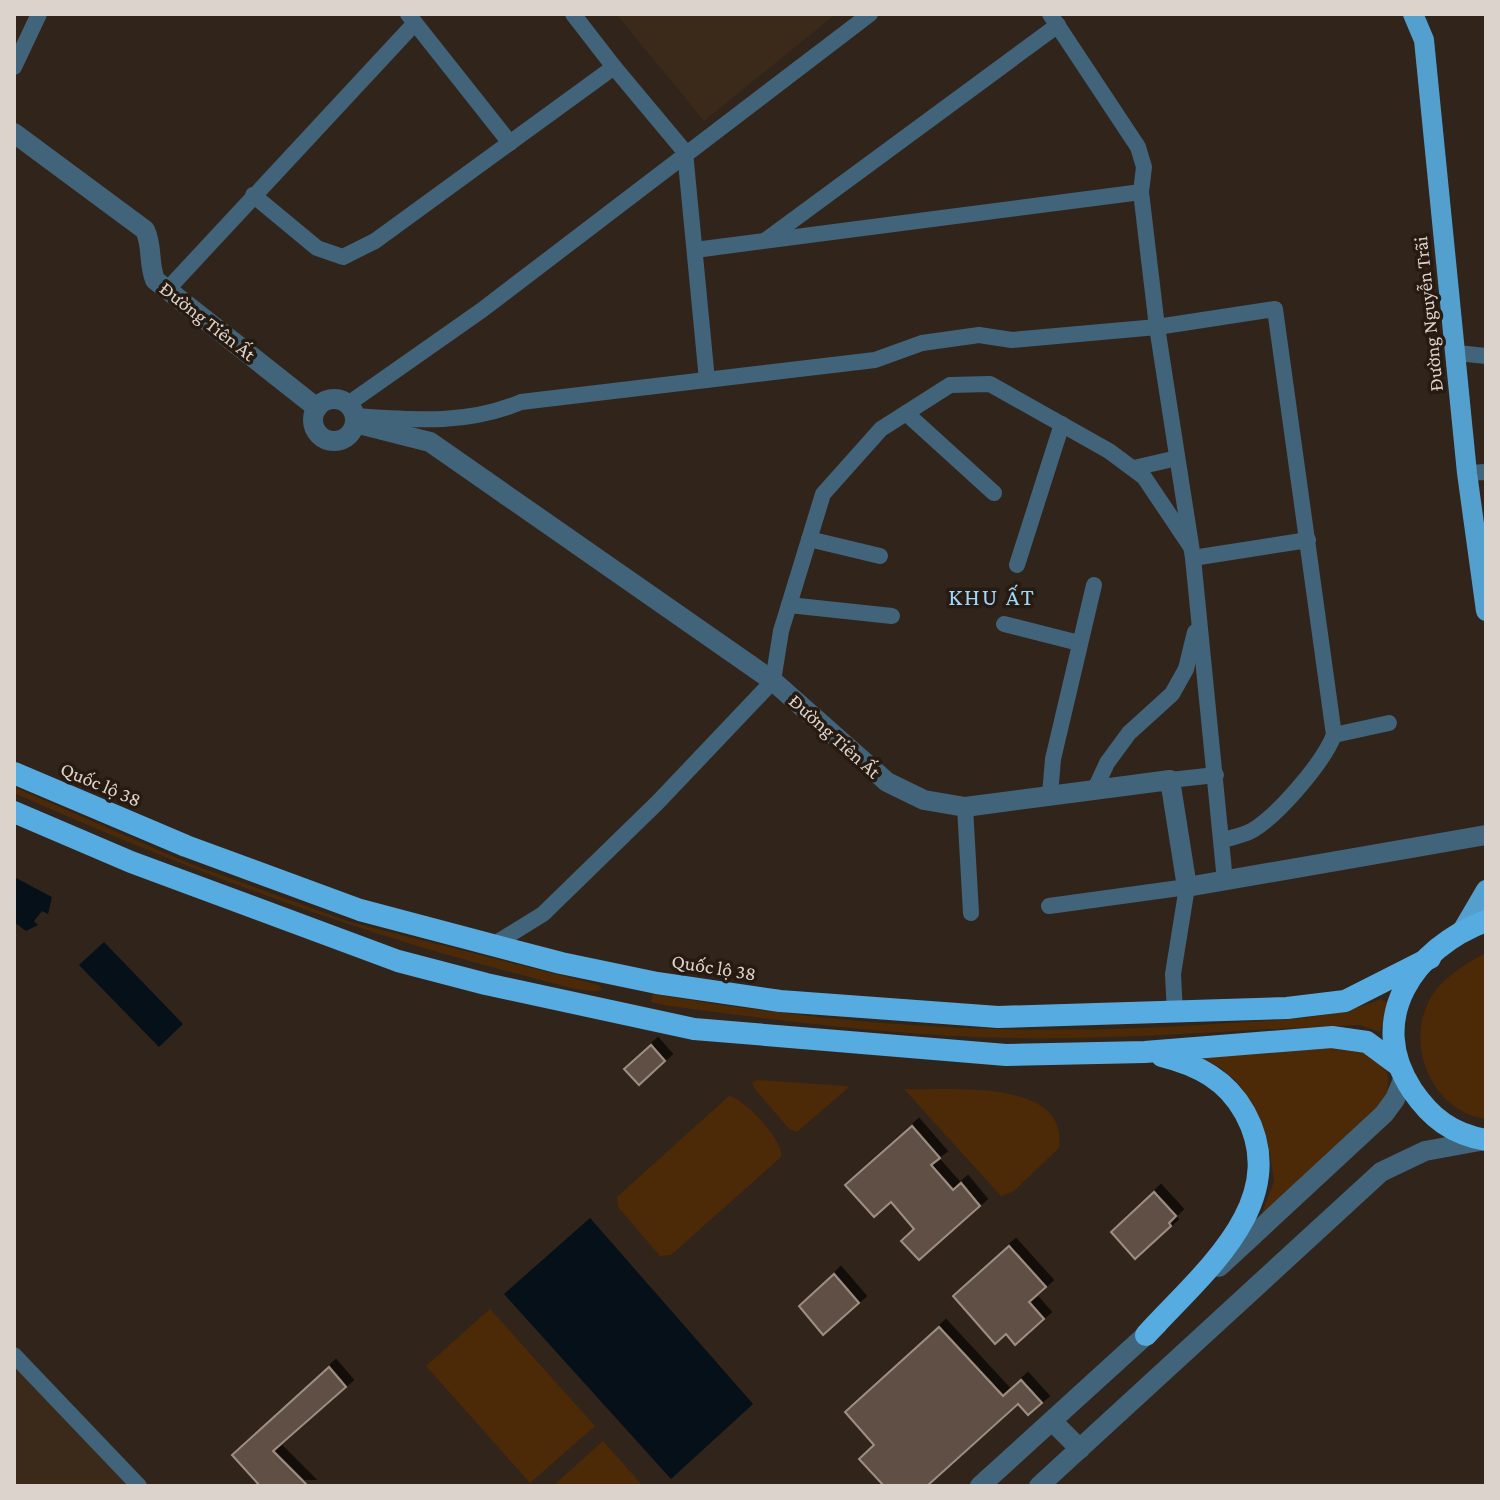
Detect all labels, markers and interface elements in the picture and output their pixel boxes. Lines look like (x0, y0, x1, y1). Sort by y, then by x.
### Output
street label: Đường Nguyễn Trãi (1409, 235, 1448, 393)
street label: Đường Tiên Ất (155, 276, 261, 366)
district label: KHU ẤT (948, 583, 1036, 610)
street label: Đường Tiên Ất (784, 689, 886, 784)
street label: Quốc lộ 38 (57, 757, 144, 812)
street label: Quốc lộ 38 (670, 949, 758, 986)

